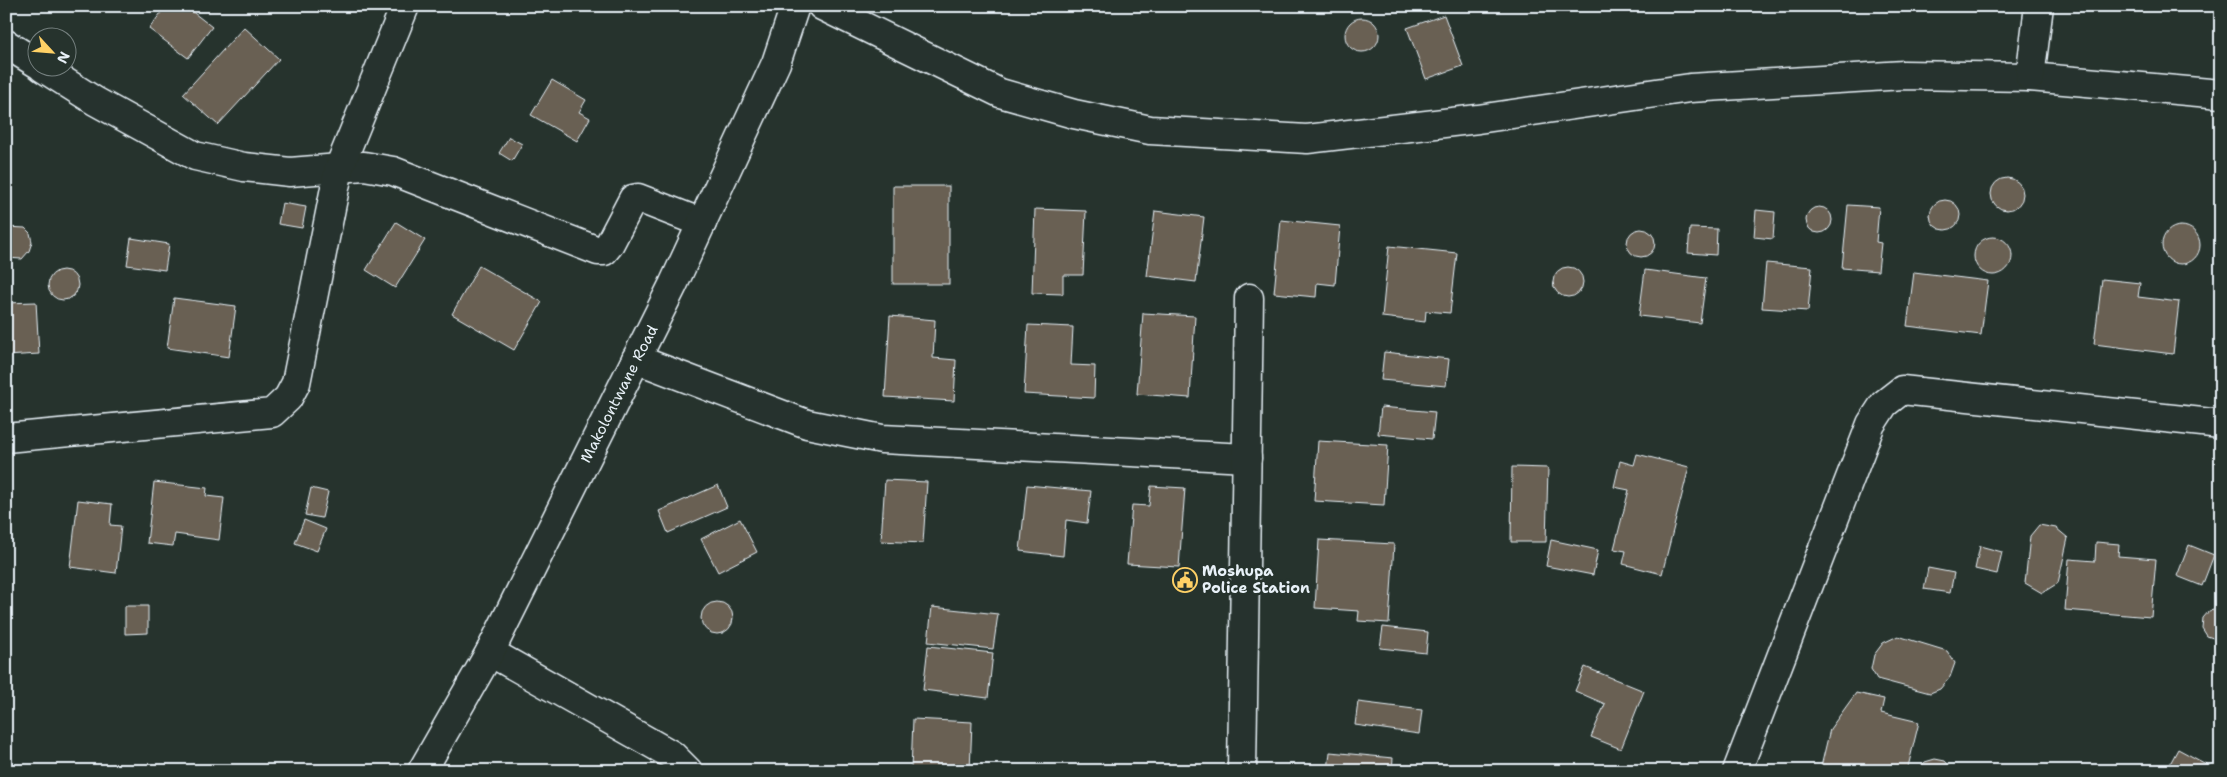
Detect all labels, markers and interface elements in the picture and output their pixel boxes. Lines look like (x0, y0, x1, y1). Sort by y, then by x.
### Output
north arrow (28, 28, 78, 78)
text: N (53, 49, 74, 67)
street label: Makolontwane Road (576, 321, 663, 466)
place label: Moshupa Police Station (1202, 561, 1310, 598)
public building icon: Moshupa Police Station (1172, 567, 1198, 593)

